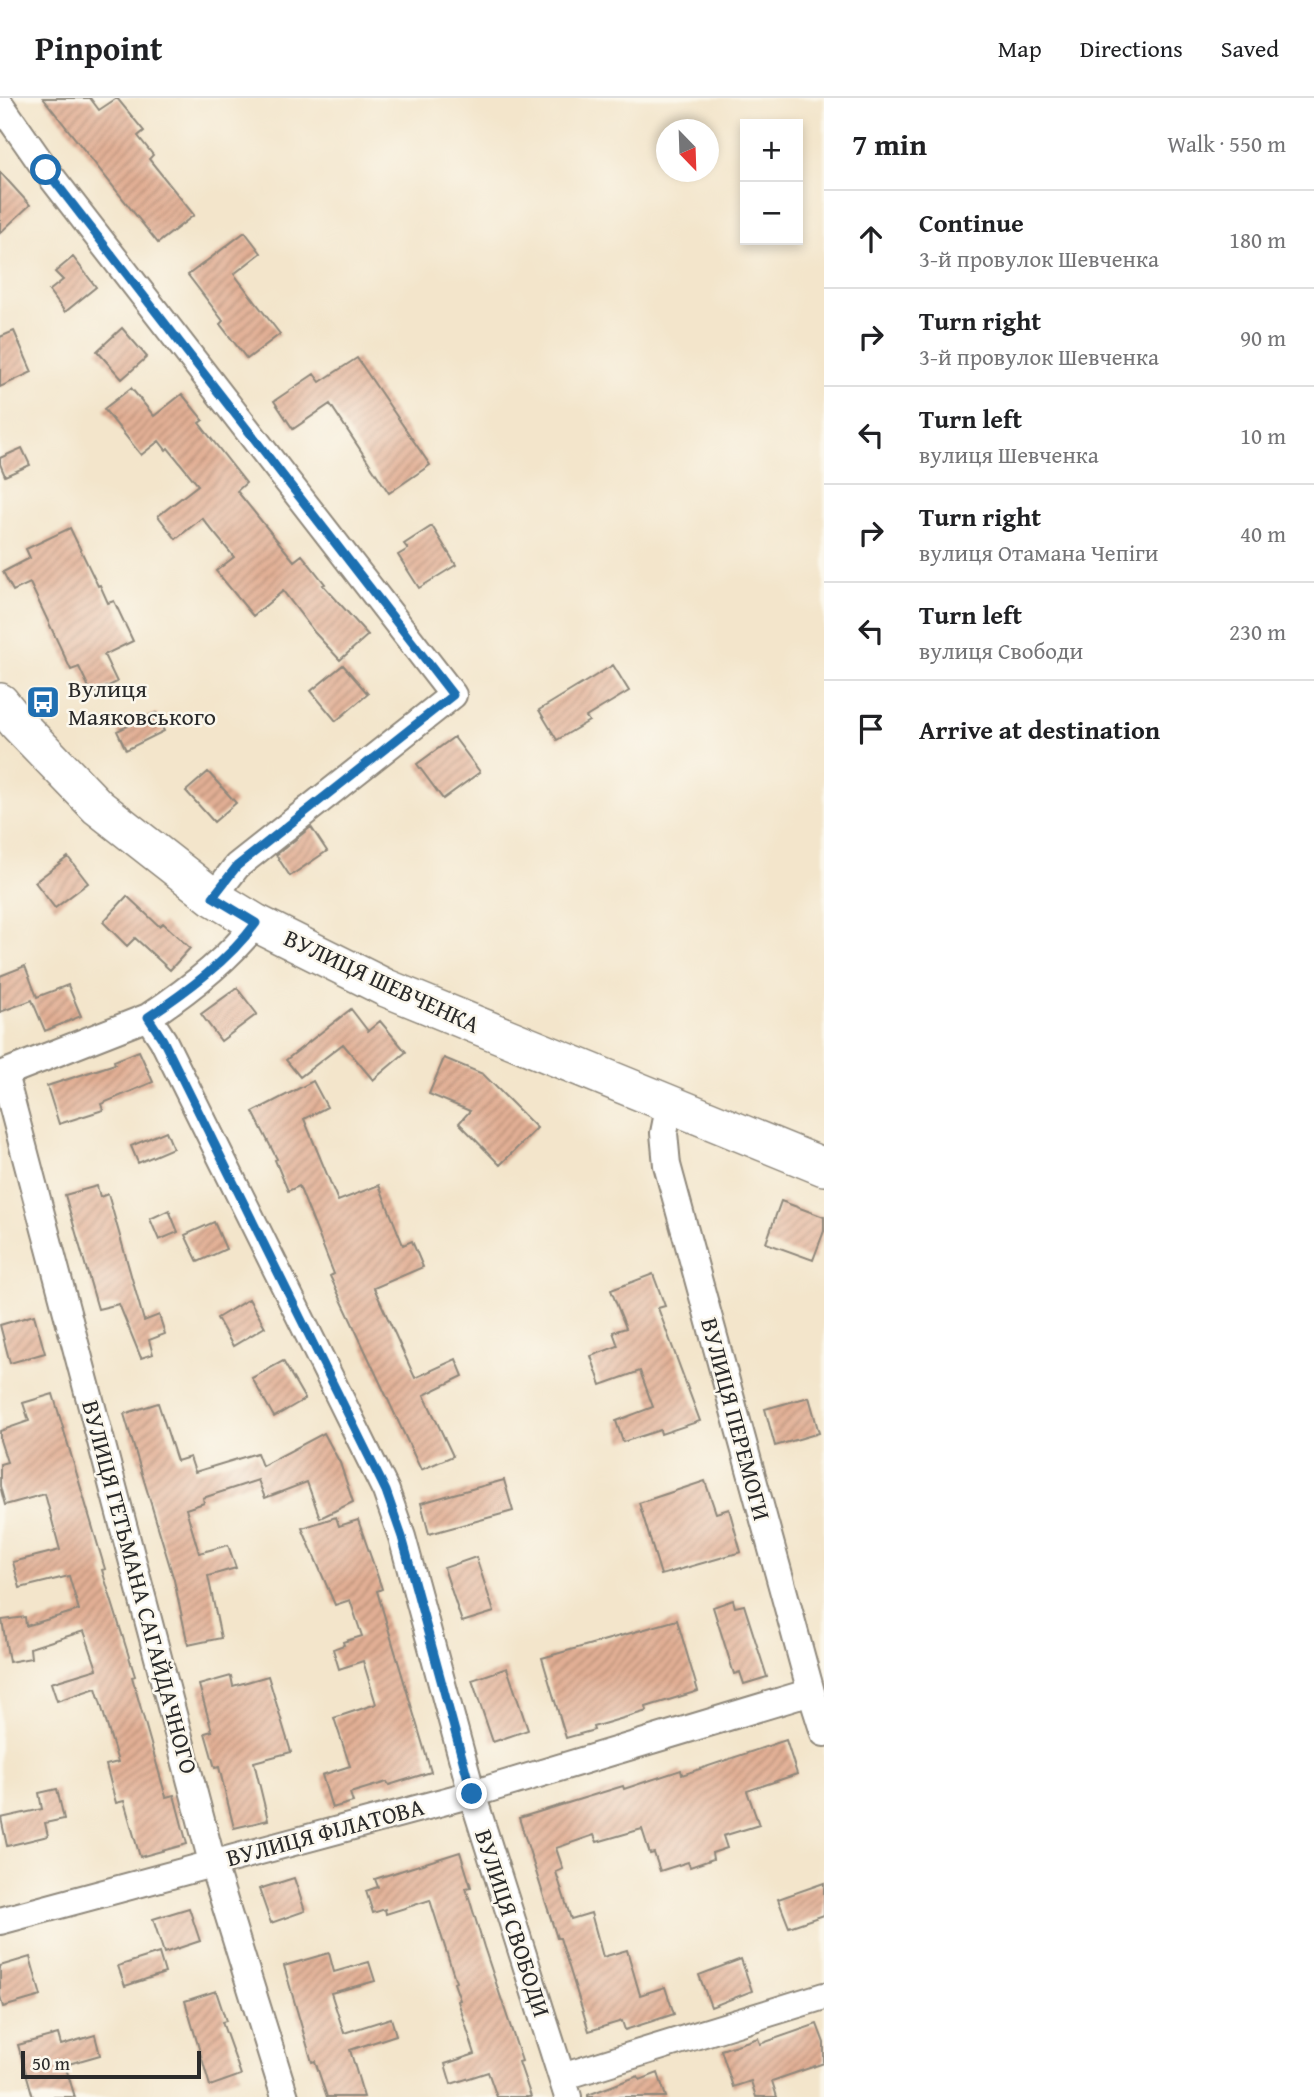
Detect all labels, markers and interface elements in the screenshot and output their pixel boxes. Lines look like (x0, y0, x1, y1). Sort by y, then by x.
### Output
text: Pinpoint (35, 24, 162, 72)
text: Map (998, 31, 1042, 66)
text: Directions (1080, 31, 1183, 66)
text: Saved (1221, 31, 1279, 66)
north arrow (656, 119, 719, 182)
map controls (740, 119, 803, 245)
button: + (740, 119, 803, 182)
text: 7 min (852, 122, 927, 166)
text: Walk · 550 m (1167, 127, 1286, 160)
route start (30, 154, 61, 185)
button: − (740, 182, 803, 245)
text: Continue (919, 203, 1024, 242)
icon: ahead (852, 220, 890, 258)
text: 180 m (1229, 223, 1286, 256)
text: 3-й провулок Шевченка (919, 242, 1159, 275)
text: Turn right (919, 301, 1041, 340)
icon: right (852, 318, 890, 356)
text: 90 m (1240, 321, 1286, 354)
text: 3-й провулок Шевченка (919, 340, 1159, 373)
text: Turn left (919, 399, 1022, 438)
icon: left (852, 416, 890, 454)
text: 10 m (1240, 419, 1286, 452)
text: вулиця Шевченка (919, 438, 1099, 471)
text: Turn right (919, 497, 1041, 536)
icon: right (852, 514, 890, 552)
text: 40 m (1240, 517, 1286, 550)
text: вулиця Отамана Чепіги (919, 536, 1159, 569)
text: Turn left (919, 595, 1022, 634)
icon: left (852, 612, 890, 650)
text: 230 m (1229, 615, 1286, 648)
text: вулиця Свободи (919, 634, 1083, 667)
place label: Вулиця Маяковського (68, 671, 216, 734)
bus stop icon: Вулиця Маяковського (24, 683, 62, 721)
icon: arrive (852, 710, 890, 748)
text: Arrive at destination (919, 710, 1160, 749)
street label: ВУЛИЦЯ ШЕВЧЕНКА (278, 920, 486, 1042)
street label: ВУЛИЦЯ ПЕРЕМОГИ (692, 1314, 780, 1524)
street label: ВУЛИЦЯ ГЕТЬМАНА САГАЙДАЧНОГО (73, 1396, 207, 1778)
route end (456, 1778, 487, 1809)
street label: ВУЛИЦЯ ФІЛАТОВА (222, 1789, 428, 1875)
street label: ВУЛИЦЯ СВОБОДИ (466, 1825, 560, 2021)
scale bar (21, 2048, 201, 2080)
text: 50 m (32, 2049, 70, 2077)

